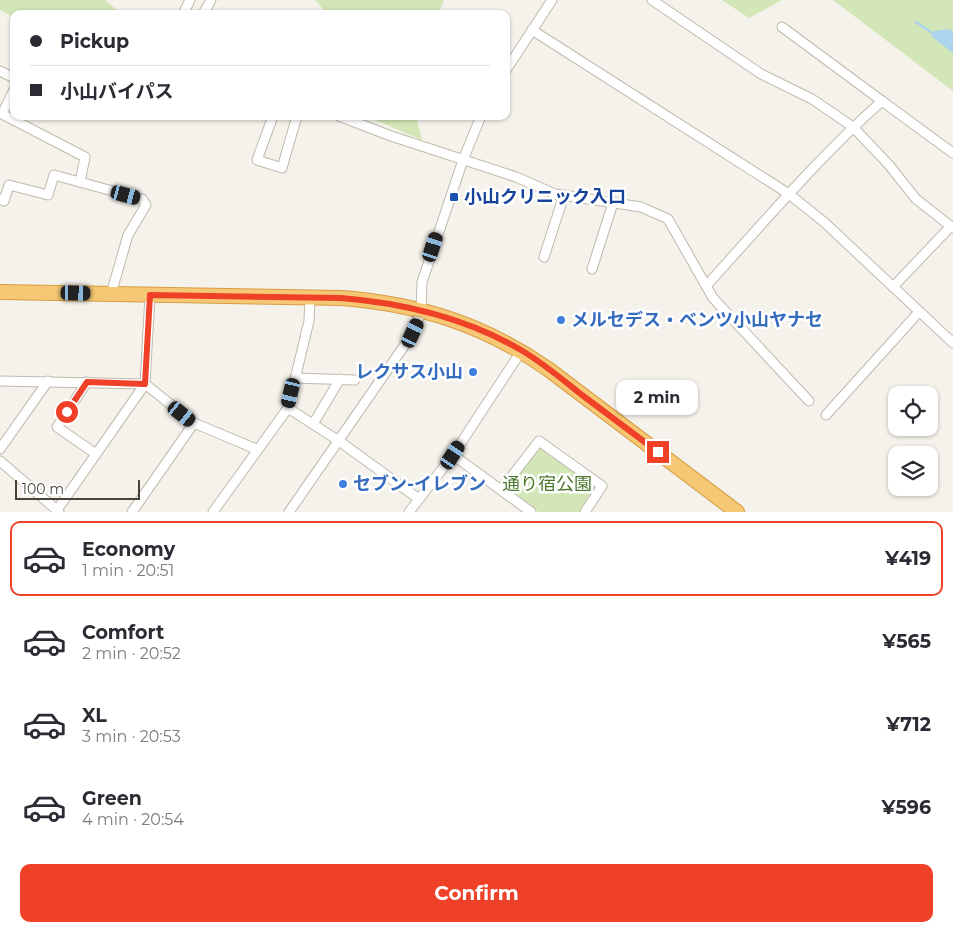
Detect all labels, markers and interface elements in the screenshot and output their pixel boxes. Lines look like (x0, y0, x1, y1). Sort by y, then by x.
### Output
text: Pickup (60, 30, 129, 53)
text: 小山バイパス (60, 80, 174, 103)
car (109, 184, 142, 206)
place label: 小山クリニック入口 (464, 186, 626, 208)
marker: 小山クリニック入口 (448, 191, 460, 203)
car (421, 230, 444, 264)
car (60, 285, 91, 301)
place label: メルセデス・ベンツ小山ヤナセ (571, 309, 823, 331)
marker: メルセデス・ベンツ小山ヤナセ (555, 314, 567, 326)
car (399, 316, 426, 350)
place label: レクサス小山 (355, 361, 463, 383)
marker: レクサス小山 (467, 366, 479, 378)
car (280, 377, 301, 409)
callout: 2 min (617, 380, 699, 414)
map controls (888, 386, 938, 496)
button: locate (888, 386, 938, 436)
text: 2 min (634, 388, 680, 407)
car (165, 399, 198, 429)
route start (56, 401, 78, 423)
car (438, 438, 467, 472)
route end (647, 441, 669, 463)
button: layers (888, 446, 938, 496)
place label: セブン-イレブン (353, 473, 486, 495)
park label: 通り宿公園 (502, 473, 592, 495)
scale bar (15, 477, 140, 500)
marker: セブン-イレブン (337, 478, 349, 490)
text: 100 m (22, 480, 64, 498)
icon: car (22, 536, 67, 581)
text: Economy (82, 538, 175, 561)
text: ¥419 (885, 547, 931, 570)
text: 1 min · 20:51 (82, 561, 174, 580)
icon: car (22, 619, 67, 664)
text: Comfort (82, 621, 164, 644)
text: ¥565 (882, 630, 931, 653)
text: 2 min · 20:52 (82, 644, 181, 663)
icon: car (22, 702, 67, 747)
text: XL (82, 704, 107, 727)
text: ¥712 (886, 713, 931, 736)
text: 3 min · 20:53 (82, 727, 181, 746)
icon: car (22, 785, 67, 830)
text: Green (82, 787, 142, 810)
text: ¥596 (882, 796, 931, 819)
text: 4 min · 20:54 (82, 810, 184, 829)
button: Confirm (20, 864, 933, 922)

